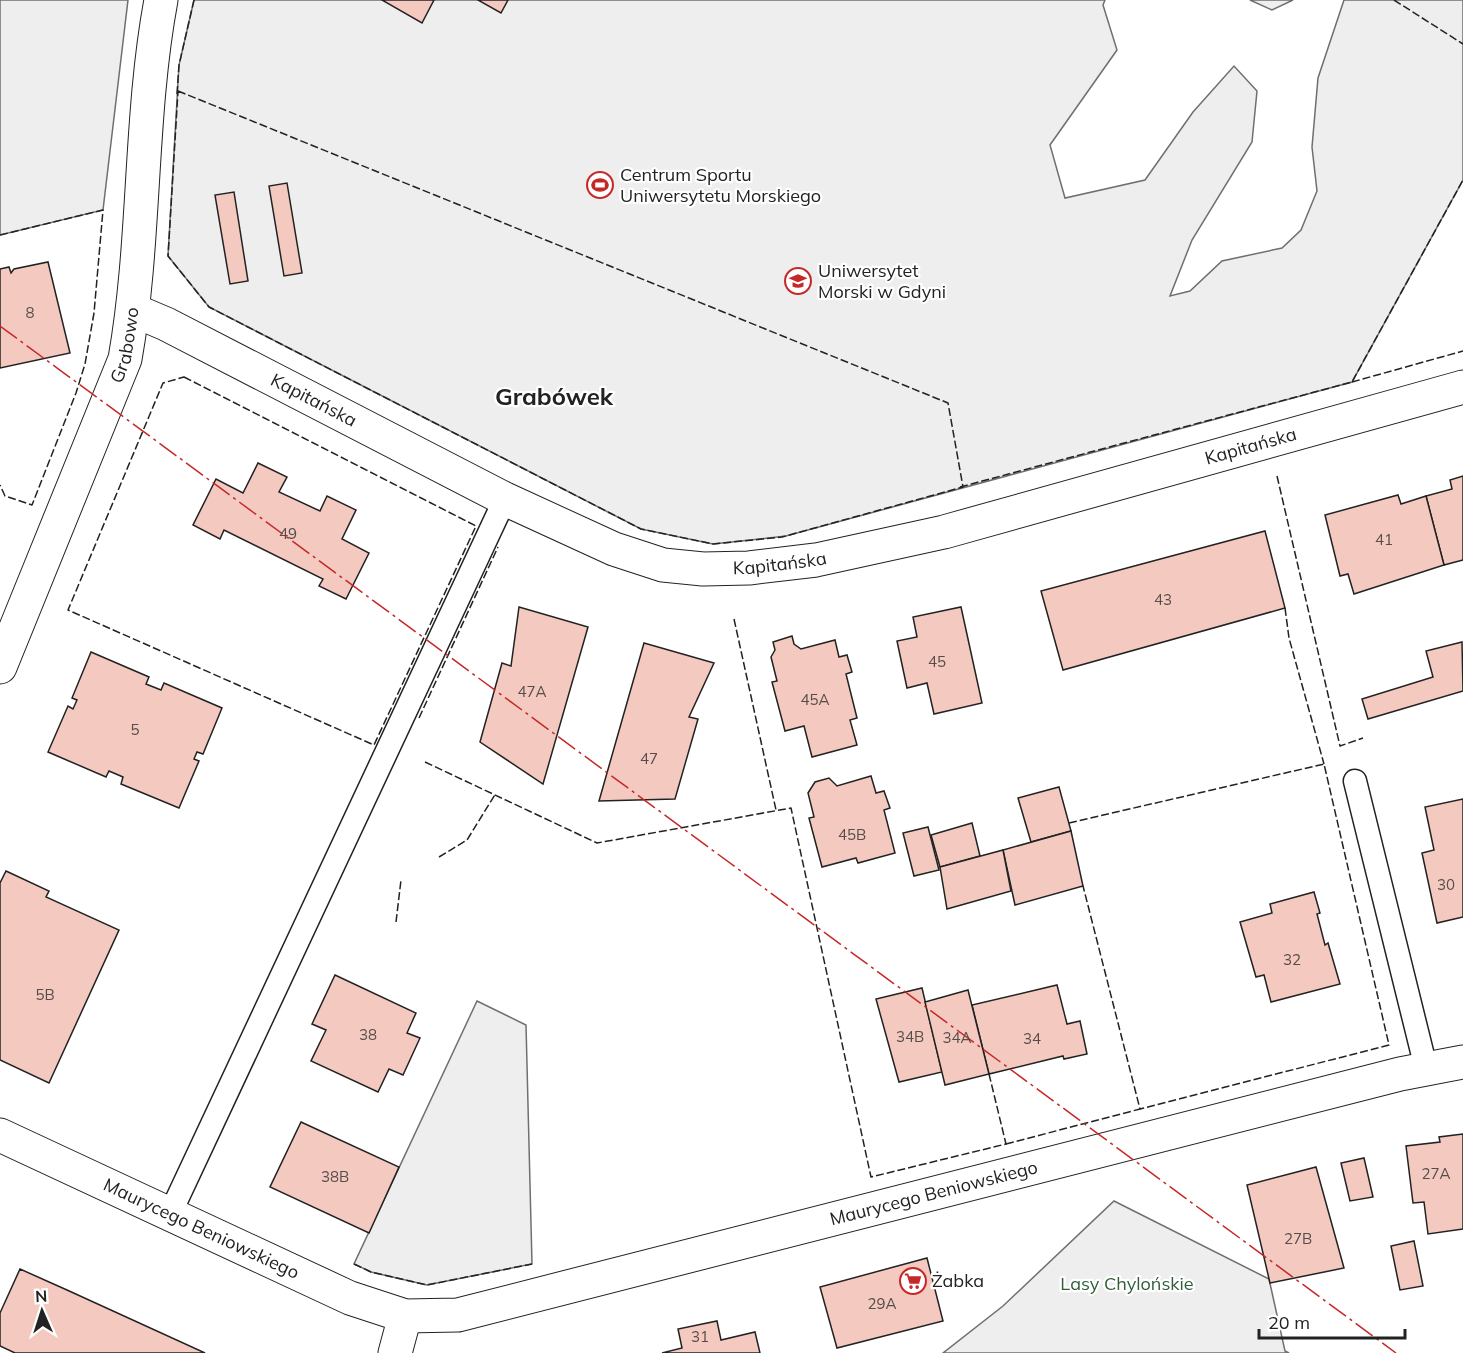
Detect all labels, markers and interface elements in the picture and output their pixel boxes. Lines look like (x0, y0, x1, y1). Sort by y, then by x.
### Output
place label: Centrum Sportu Uniwersytetu Morskiego (620, 163, 821, 207)
sports icon: Centrum Sportu Uniwersytetu Morskiego (585, 170, 615, 200)
place label: Uniwersytet Morski w Gdyni (818, 259, 946, 303)
school or university icon: Uniwersytet Morski w Gdyni (783, 266, 813, 296)
house number: 8 (25, 303, 35, 322)
street label: Grabowo (104, 306, 143, 386)
street label: Kapitańska (267, 368, 361, 432)
district label: Grabówek (495, 381, 614, 411)
street label: Kapitańska (1202, 422, 1299, 470)
house number: 49 (279, 524, 297, 543)
house number: 41 (1375, 530, 1393, 549)
street label: Kapitańska (733, 546, 829, 579)
house number: 43 (1154, 590, 1172, 609)
house number: 45 (928, 652, 946, 671)
house number: 47A (517, 682, 547, 701)
house number: 45A (800, 690, 830, 709)
house number: 5 (130, 720, 140, 739)
house number: 47 (640, 749, 658, 768)
house number: 45B (838, 825, 866, 844)
house number: 30 (1437, 875, 1455, 894)
house number: 32 (1283, 950, 1301, 969)
house number: 5B (35, 985, 55, 1004)
house number: 38 (359, 1025, 377, 1044)
house number: 34B (896, 1027, 924, 1046)
house number: 34A (942, 1028, 972, 1047)
house number: 34 (1023, 1029, 1041, 1048)
street label: Maurycego Beniowskiego (827, 1155, 1040, 1230)
house number: 27A (1421, 1164, 1451, 1183)
house number: 38B (321, 1167, 349, 1186)
street label: Maurycego Beniowskiego (100, 1173, 303, 1284)
house number: 27B (1284, 1229, 1312, 1248)
supermarket icon: Żabka (898, 1266, 928, 1296)
place label: Żabka (932, 1269, 984, 1292)
park label: Lasy Chylońskie (1060, 1272, 1194, 1295)
north arrow (12, 1281, 72, 1341)
text: N (35, 1286, 48, 1306)
house number: 29A (867, 1294, 897, 1313)
scale bar (1259, 1302, 1404, 1340)
text: 20 m (1268, 1311, 1310, 1334)
house number: 31 (691, 1327, 709, 1346)

